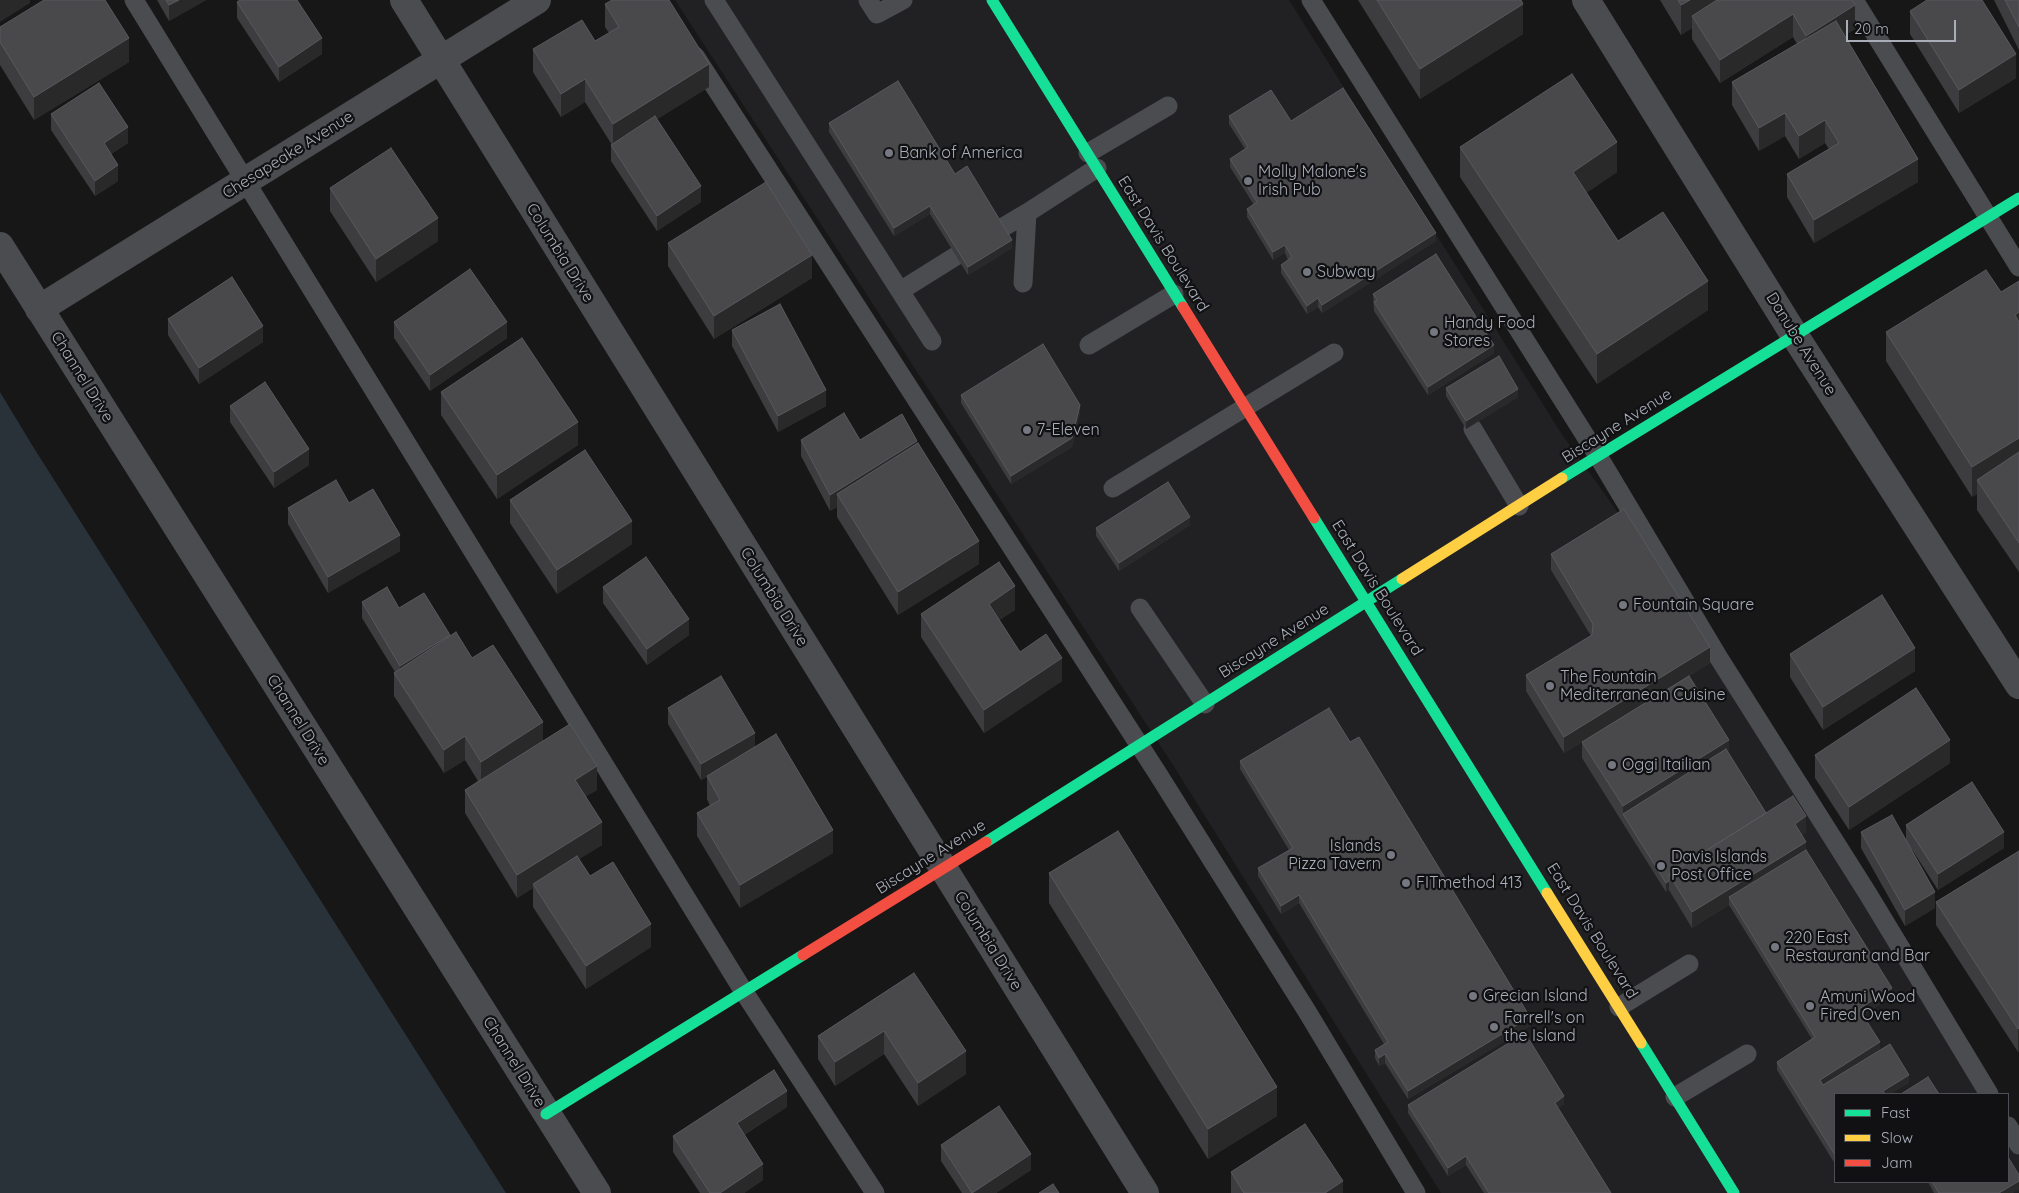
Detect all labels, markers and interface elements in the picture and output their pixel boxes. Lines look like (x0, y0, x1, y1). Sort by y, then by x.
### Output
scale bar (1849, 10, 1959, 42)
text: 20 m (1854, 19, 1889, 38)
street label: Chesapeake Avenue (219, 107, 357, 203)
place label: Bank of America (899, 143, 1023, 163)
marker: Bank of America (883, 147, 895, 159)
place label: Molly Malone's Irish Pub (1258, 162, 1366, 200)
street label: East Davis Boulevard (1113, 173, 1213, 315)
marker: Molly Malone's Irish Pub (1242, 175, 1254, 187)
street label: Columbia Drive (522, 200, 598, 306)
place label: Subway (1317, 262, 1376, 282)
marker: Subway (1301, 266, 1313, 278)
street label: Danube Avenue (1762, 289, 1840, 399)
place label: Handy Food Stores (1444, 313, 1535, 351)
marker: Handy Food Stores (1428, 326, 1440, 338)
street label: Channel Drive (46, 328, 118, 426)
street label: Biscayne Avenue (1559, 385, 1675, 467)
place label: 7-Eleven (1037, 420, 1100, 440)
marker: 7-Eleven (1021, 424, 1033, 436)
street label: East Davis Boulevard (1327, 517, 1427, 659)
street label: Columbia Drive (736, 544, 812, 650)
place label: Fountain Square (1633, 595, 1754, 615)
marker: Fountain Square (1617, 599, 1629, 611)
street label: Biscayne Avenue (1216, 600, 1332, 682)
place label: The Fountain Mediterranean Cuisine (1560, 667, 1725, 705)
street label: Channel Drive (262, 671, 334, 769)
marker: The Fountain Mediterranean Cuisine (1544, 680, 1556, 692)
place label: Oggi Itailian (1622, 755, 1711, 775)
marker: Oggi Itailian (1606, 759, 1618, 771)
street label: Biscayne Avenue (873, 816, 989, 898)
place label: Islands Pizza Tavern (1288, 836, 1381, 874)
place label: Davis Islands Post Office (1671, 847, 1767, 885)
marker: Islands Pizza Tavern (1385, 849, 1397, 861)
street label: East Davis Boulevard (1542, 860, 1642, 1002)
marker: Davis Islands Post Office (1655, 860, 1667, 872)
place label: FITmethod 413 (1416, 873, 1522, 893)
marker: FITmethod 413 (1400, 877, 1412, 889)
street label: Columbia Drive (950, 888, 1026, 994)
place label: 220 East Restaurant and Bar (1785, 928, 1930, 966)
marker: 220 East Restaurant and Bar (1769, 941, 1781, 953)
place label: Grecian Island (1483, 986, 1588, 1006)
place label: Amuni Wood Fired Oven (1820, 987, 1915, 1025)
marker: Grecian Island (1467, 990, 1479, 1002)
marker: Amuni Wood Fired Oven (1804, 1000, 1816, 1012)
place label: Farrell's on the Island (1504, 1008, 1585, 1046)
street label: Channel Drive (478, 1013, 550, 1111)
marker: Farrell's on the Island (1488, 1021, 1500, 1033)
legend (1834, 1093, 2009, 1183)
text: Fast (1881, 1103, 1910, 1122)
text: Slow (1881, 1128, 1913, 1147)
text: Jam (1881, 1153, 1912, 1172)

